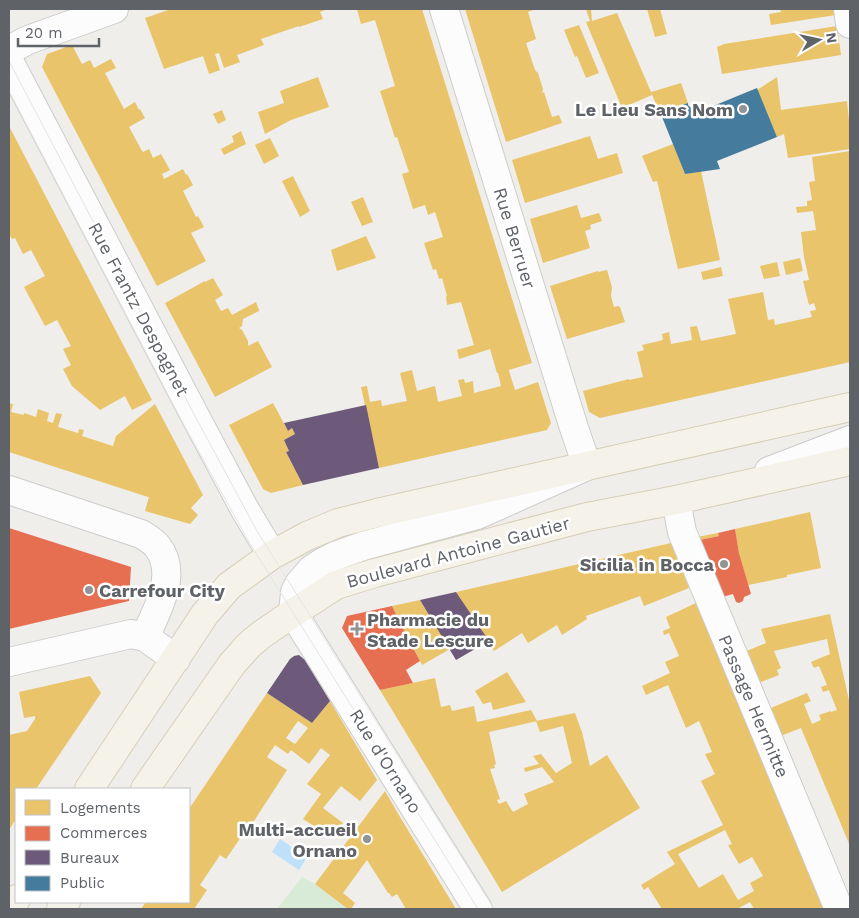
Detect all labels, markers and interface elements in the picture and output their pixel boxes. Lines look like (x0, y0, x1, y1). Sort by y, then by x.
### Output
scale bar (18, 15, 99, 47)
north arrow (794, 15, 844, 65)
text: 20 m (25, 24, 63, 42)
text: N (823, 32, 841, 44)
place label: Le Lieu Sans Nom (575, 99, 733, 120)
marker: Le Lieu Sans Nom (737, 103, 749, 115)
street label: Rue Berruer (490, 185, 540, 291)
street label: Rue Frantz Despagnet (84, 218, 194, 400)
street label: Boulevard Antoine Gautier (344, 512, 572, 592)
place label: Sicilia in Bocca (580, 554, 715, 575)
marker: Sicilia in Bocca (718, 558, 730, 570)
place label: Carrefour City (99, 580, 226, 601)
marker: Carrefour City (83, 584, 95, 596)
place label: Pharmacie du Stade Lescure (367, 609, 494, 651)
marker: Pharmacie du Stade Lescure (351, 623, 363, 635)
street label: Passage Hermitte (714, 631, 794, 781)
street label: Rue d'Ornano (346, 705, 426, 817)
legend (15, 788, 190, 903)
text: Logements (60, 799, 141, 817)
place label: Multi-accueil Ornano (238, 819, 357, 861)
text: Commerces (60, 824, 147, 842)
marker: Multi-accueil Ornano (361, 833, 373, 845)
text: Bureaux (60, 849, 119, 867)
text: Public (60, 874, 105, 892)

